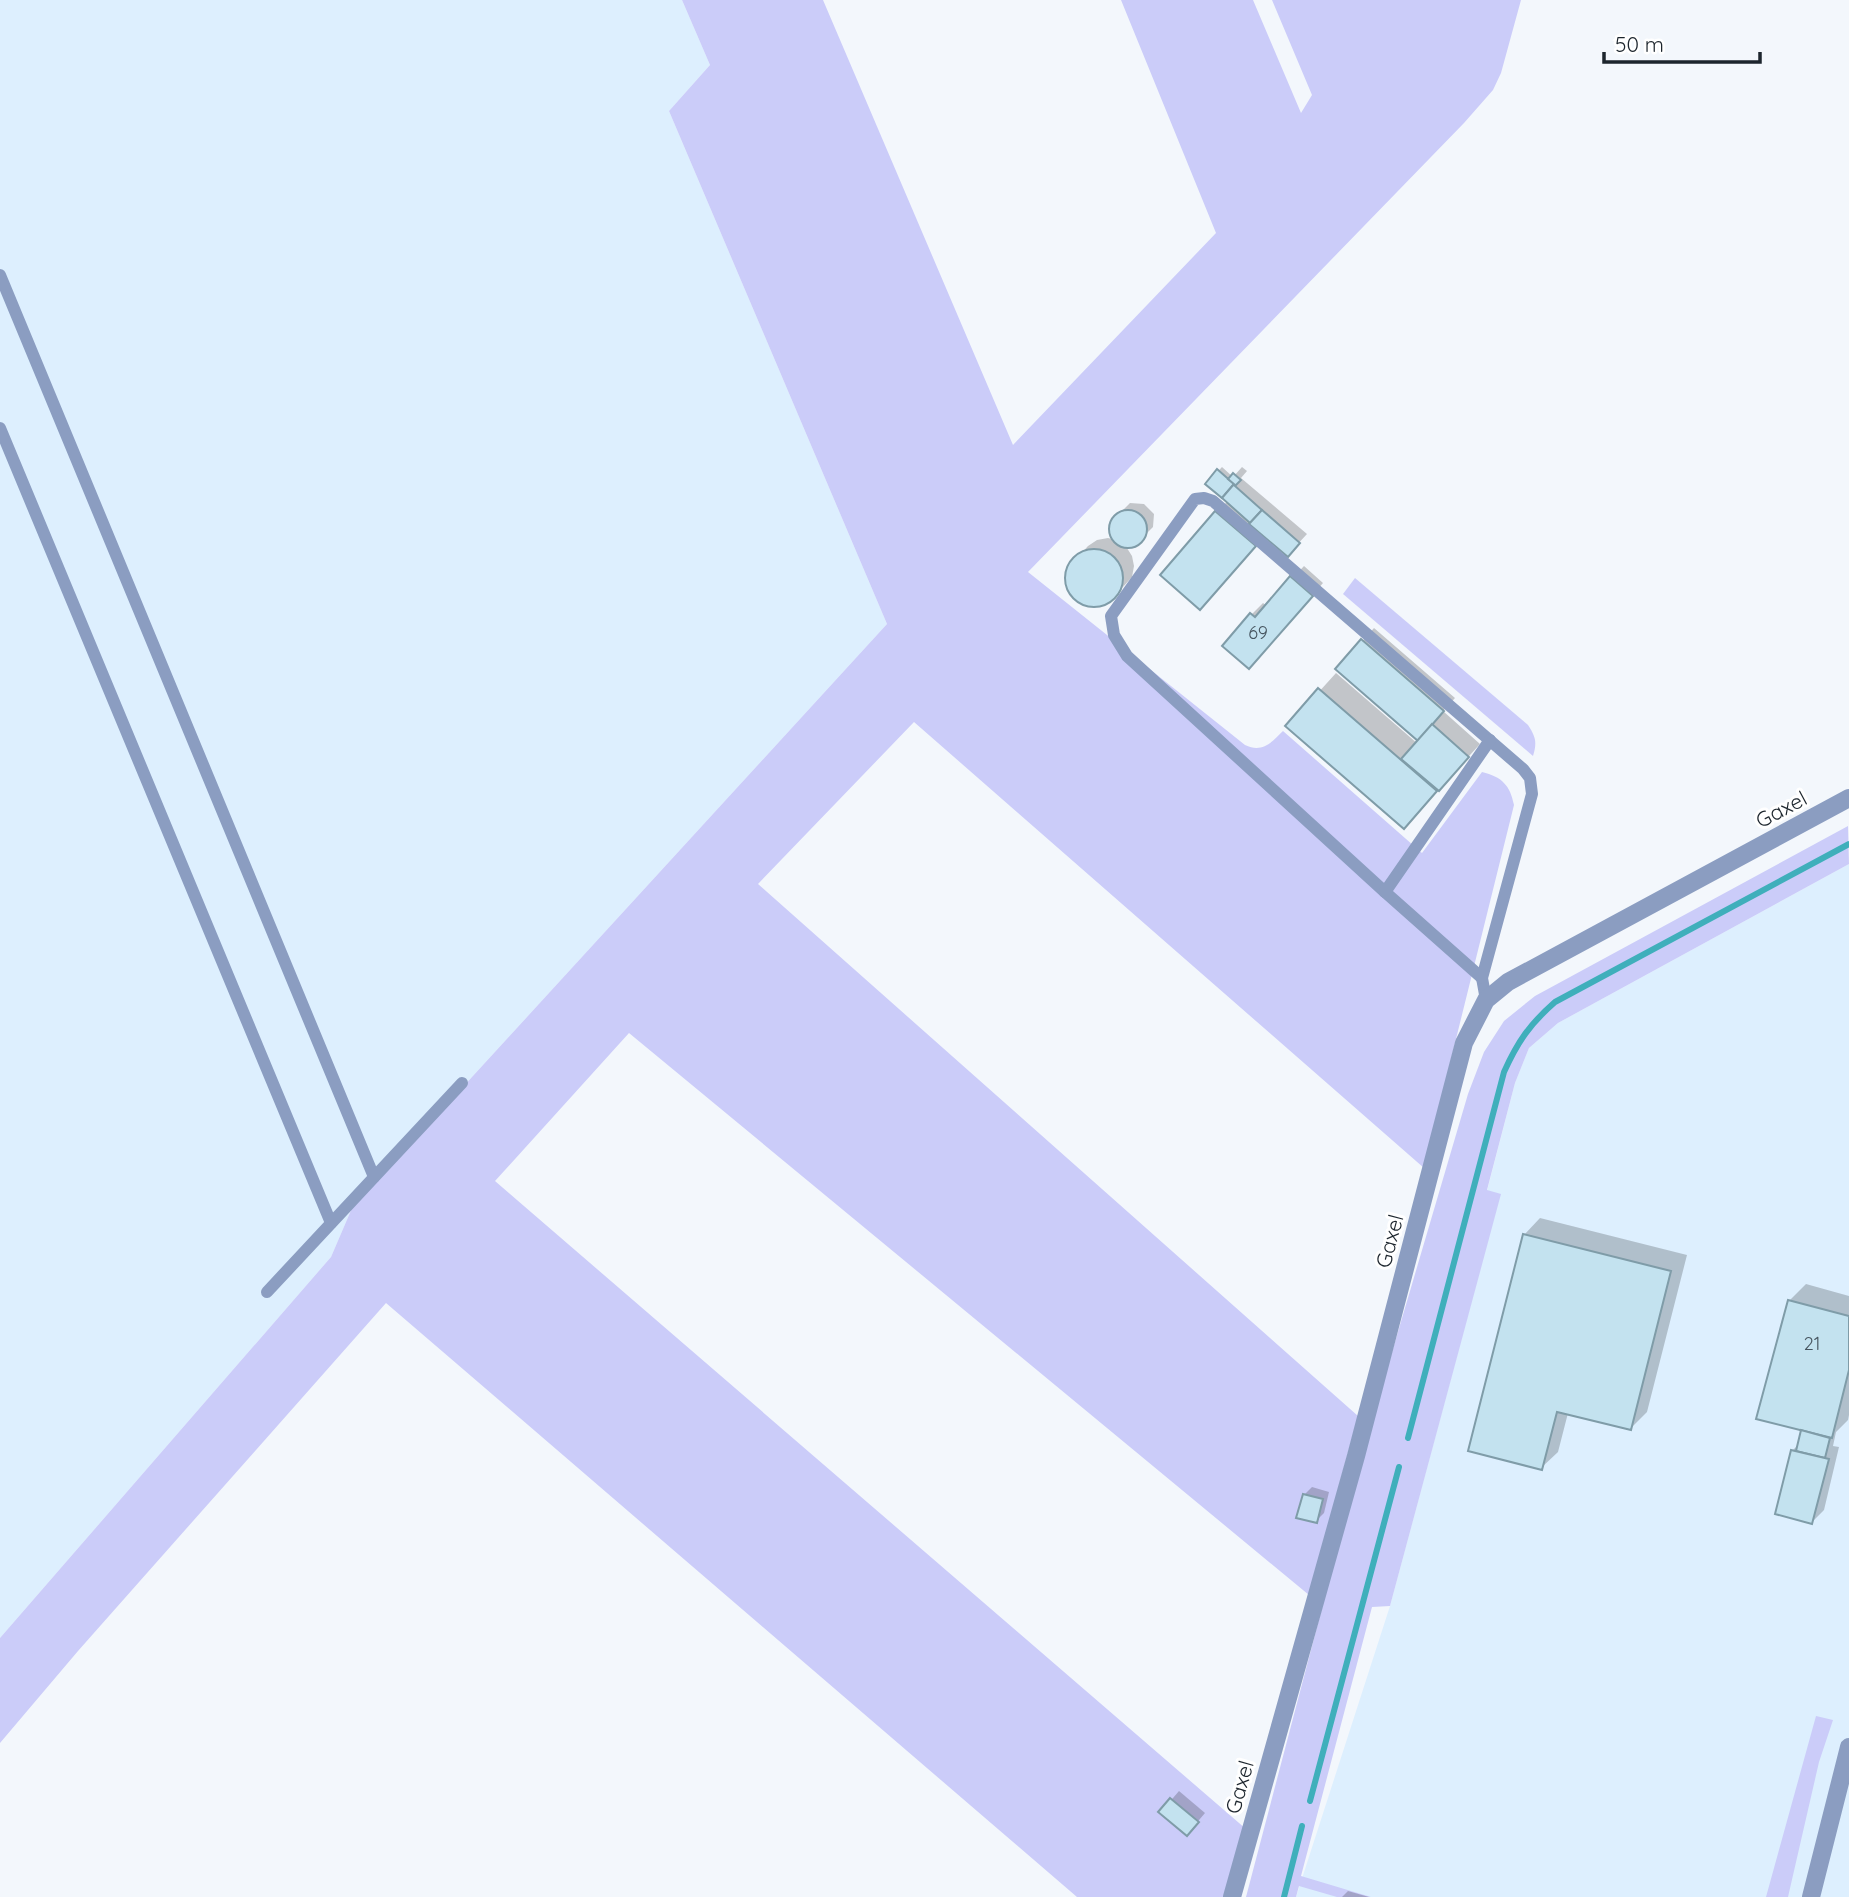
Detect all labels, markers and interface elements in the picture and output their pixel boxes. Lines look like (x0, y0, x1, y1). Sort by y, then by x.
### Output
scale bar (1604, 21, 1760, 65)
text: 50 m (1615, 31, 1664, 57)
house number: 69 (1248, 621, 1268, 644)
street label: Gaxel (1751, 785, 1811, 833)
street label: Gaxel (1369, 1211, 1409, 1271)
house number: 21 (1804, 1332, 1820, 1355)
street label: Gaxel (1219, 1757, 1259, 1817)

